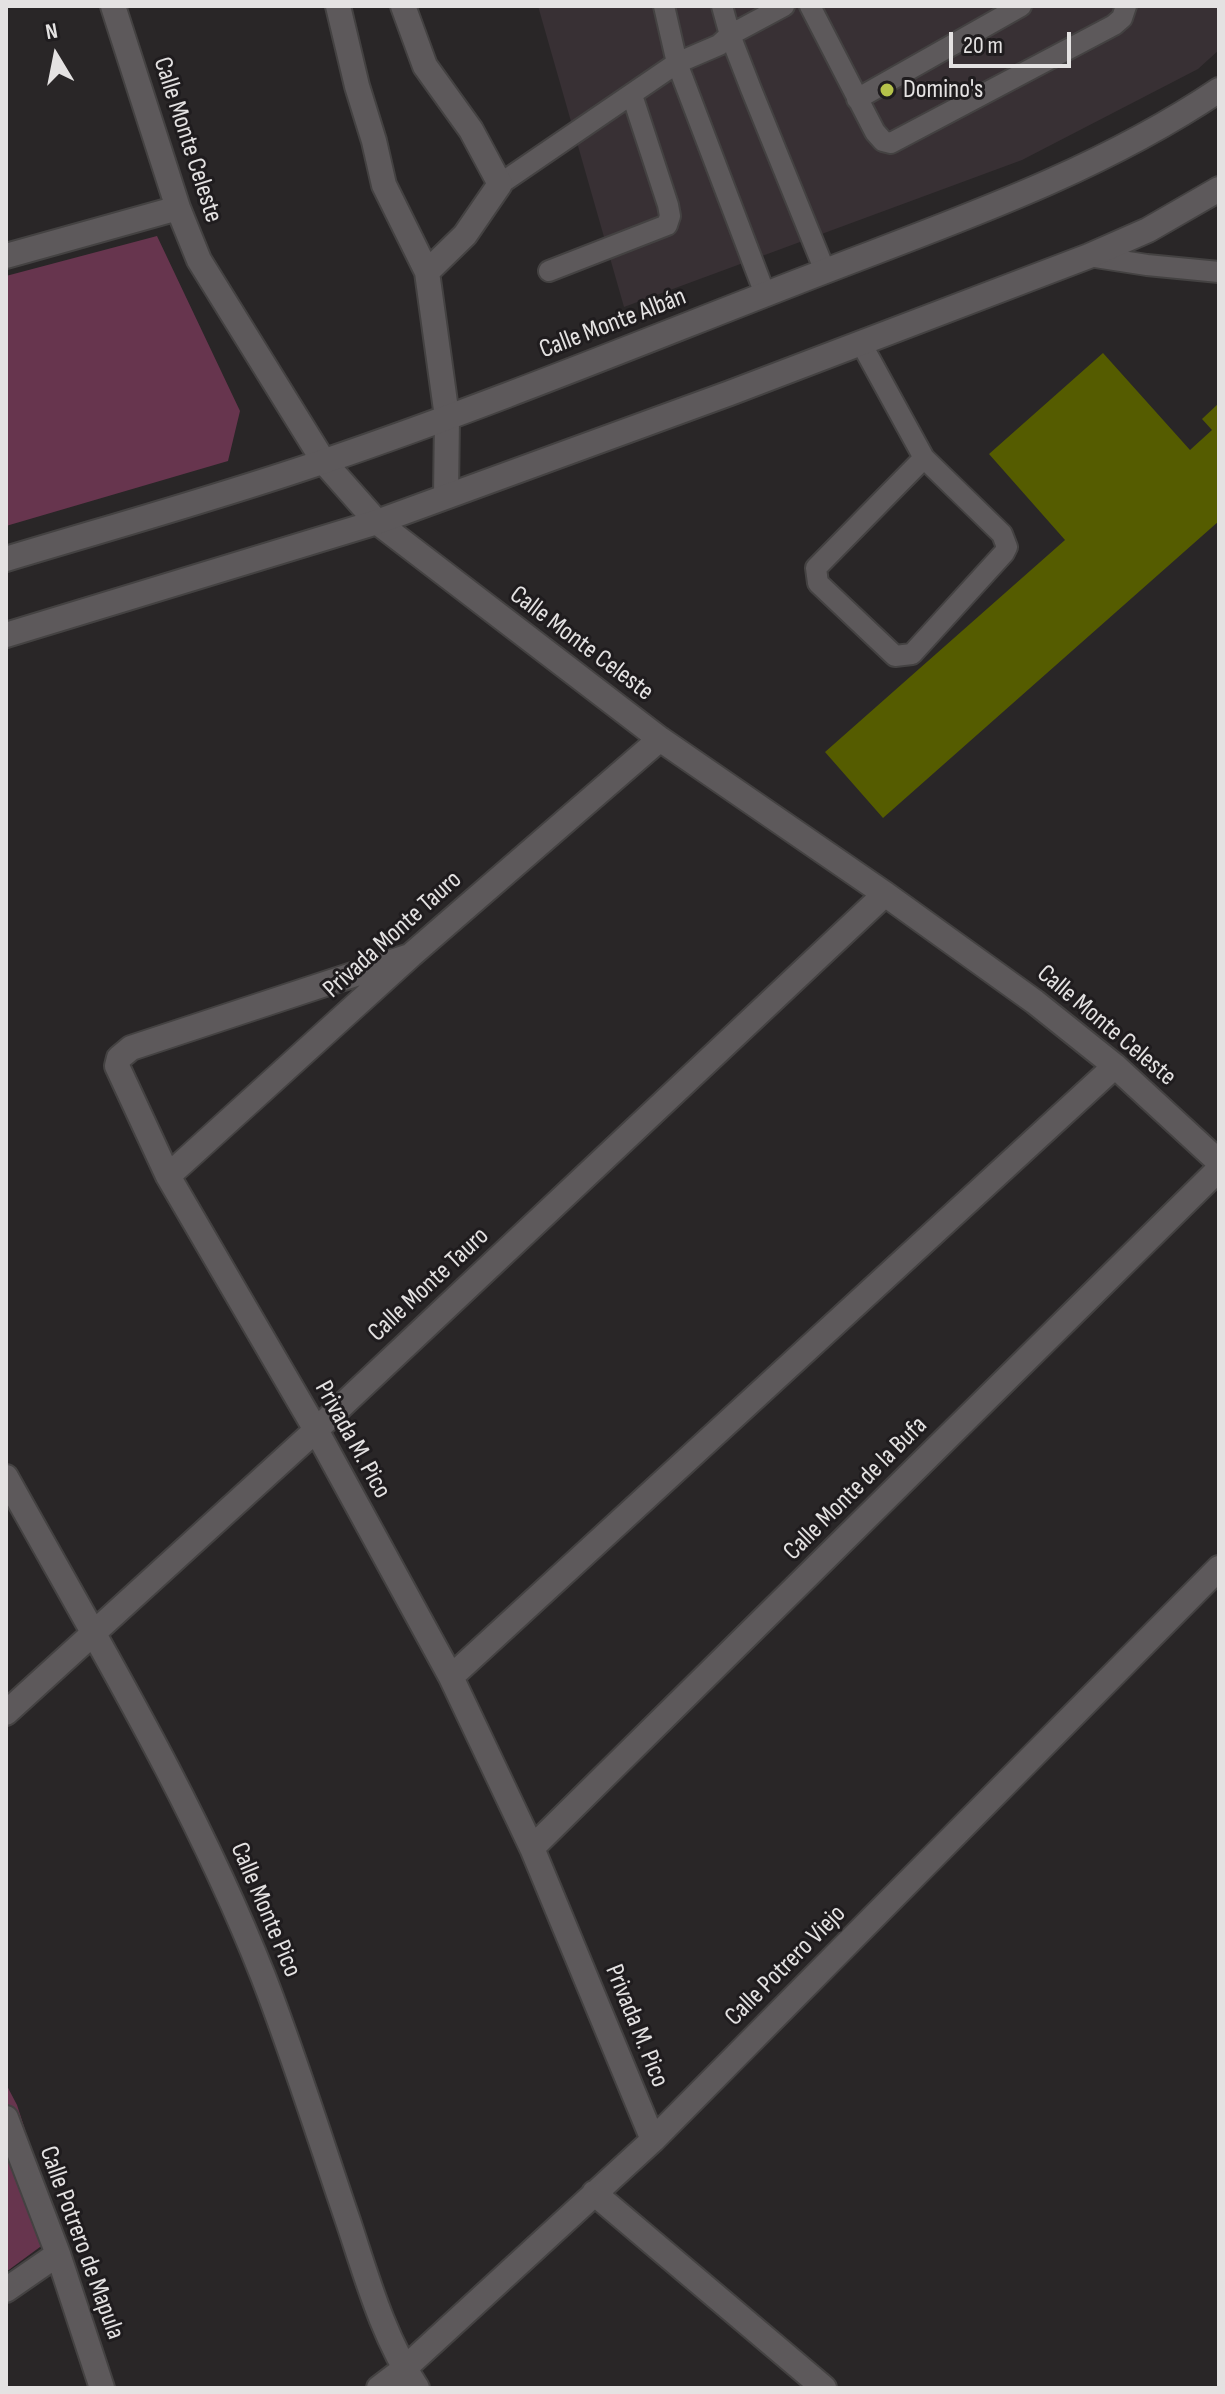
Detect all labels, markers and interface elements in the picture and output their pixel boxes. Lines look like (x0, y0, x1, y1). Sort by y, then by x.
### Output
north arrow (16, 16, 96, 96)
scale bar (953, 16, 1075, 66)
text: N (44, 18, 60, 46)
text: 20 m (963, 31, 1003, 60)
street label: Calle Monte Celeste (146, 53, 228, 227)
place label: Domino's (903, 74, 983, 106)
marker: Domino's (878, 81, 896, 99)
street label: Calle Monte Albán (535, 282, 691, 366)
street label: Calle Monte Celeste (503, 580, 659, 708)
street label: Privada Monte Tauro (317, 865, 469, 1005)
street label: Calle Monte Celeste (1030, 959, 1182, 1093)
street label: Calle Monte Tauro (362, 1221, 496, 1349)
street label: Privada M. Pico (307, 1376, 397, 1504)
street label: Calle Monte de la Bufa (778, 1411, 934, 1567)
street label: Calle Monte Pico (223, 1838, 307, 1982)
street label: Calle Potrero Viejo (719, 1899, 853, 2033)
street label: Privada M. Pico (597, 1960, 675, 2092)
street label: Calle Potrero de Mapula (32, 2142, 130, 2344)

